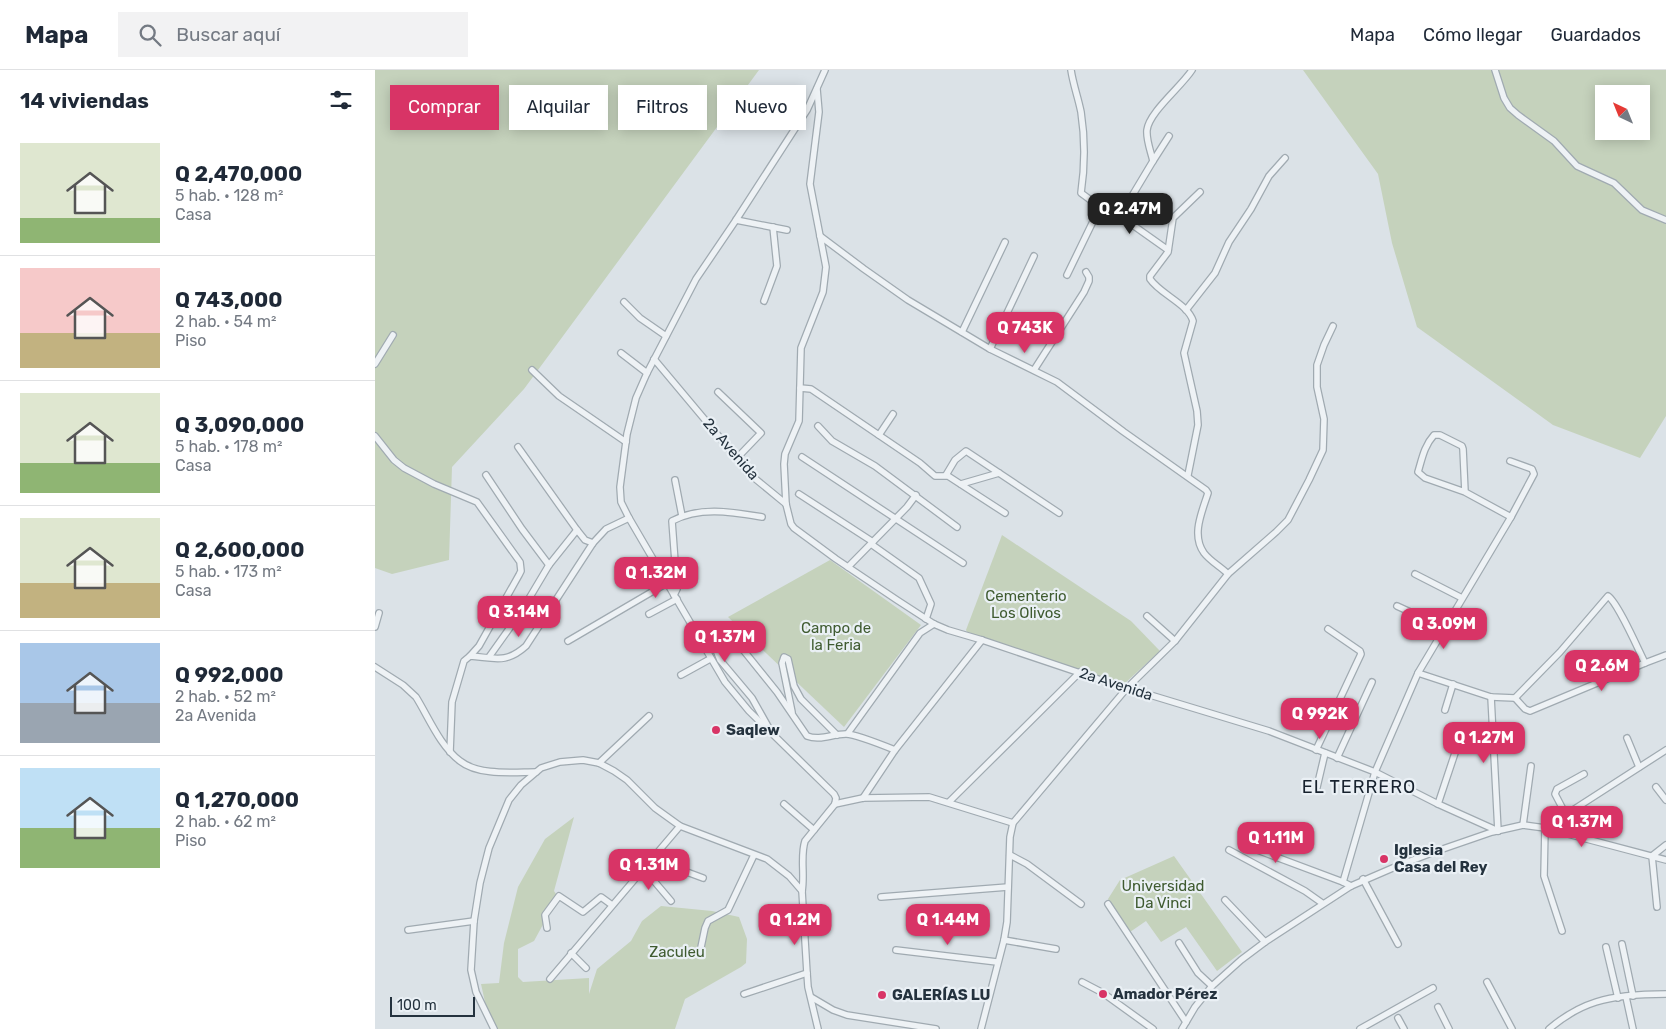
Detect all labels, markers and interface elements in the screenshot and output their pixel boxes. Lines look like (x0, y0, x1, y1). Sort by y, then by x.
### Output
search box (118, 12, 468, 57)
text: Mapa (25, 21, 88, 49)
icon: search (136, 21, 164, 49)
text: Buscar aquí (176, 23, 280, 46)
text: Mapa (1350, 24, 1395, 46)
text: Cómo llegar (1423, 24, 1522, 46)
text: Guardados (1550, 24, 1641, 46)
chip: Comprar (390, 85, 499, 130)
chip: Alquilar (509, 85, 608, 130)
chip: Filtros (618, 85, 707, 130)
chip: Nuevo (717, 85, 806, 130)
north arrow (1595, 85, 1650, 140)
map controls (1595, 85, 1650, 140)
icon: filters (327, 86, 355, 114)
text: 14 viviendas (20, 88, 149, 113)
text: Q 2,470,000 (175, 161, 302, 186)
icon: home (60, 163, 120, 223)
text: 5 hab. · 128 m² (175, 186, 284, 205)
pin: Q 2.47M (1084, 192, 1176, 235)
text: Q 2.47M (1099, 199, 1161, 218)
text: Casa (175, 205, 211, 224)
text: Q 743,000 (175, 287, 283, 312)
icon: home (60, 288, 120, 348)
text: 2 hab. · 54 m² (175, 312, 276, 331)
pin: Q 743K (984, 312, 1066, 354)
text: Q 743K (997, 318, 1053, 337)
text: Piso (175, 331, 207, 350)
text: Q 3,090,000 (175, 412, 304, 437)
icon: home (60, 413, 120, 473)
street label: 2a Avenida (699, 414, 763, 484)
text: 5 hab. · 178 m² (175, 437, 282, 456)
text: Casa (175, 456, 211, 475)
text: Q 2,600,000 (175, 537, 304, 562)
icon: home (60, 538, 120, 598)
pin: Q 1.32M (610, 556, 702, 599)
text: 5 hab. · 173 m² (175, 562, 282, 581)
text: Q 1.32M (625, 563, 687, 582)
text: Casa (175, 581, 211, 600)
park label: Cementerio Los Olivos (985, 587, 1067, 622)
pin: Q 3.14M (473, 596, 565, 638)
text: Q 3.14M (489, 602, 549, 621)
pin: Q 3.09M (1398, 608, 1490, 650)
text: Q 3.09M (1412, 614, 1476, 633)
park label: Campo de la Feria (801, 619, 871, 654)
pin: Q 1.37M (679, 620, 771, 663)
text: Q 1.37M (695, 627, 755, 646)
pin: Q 2.6M (1561, 650, 1643, 692)
text: Q 2.6M (1575, 656, 1629, 675)
text: Q 992,000 (175, 662, 284, 687)
icon: home (60, 663, 120, 723)
street label: 2a Avenida (1077, 664, 1155, 704)
text: 2 hab. · 52 m² (175, 687, 276, 706)
pin: Q 992K (1279, 698, 1361, 740)
text: Q 992K (1292, 704, 1348, 723)
text: 2a Avenida (175, 706, 256, 725)
place label: Saqlew (726, 721, 780, 739)
pin: Q 1.27M (1438, 722, 1530, 764)
marker: Saqlew (710, 724, 722, 736)
text: Q 1.27M (1454, 728, 1514, 747)
district label: EL TERRERO (1302, 776, 1416, 798)
text: Q 1,270,000 (175, 787, 299, 812)
icon: home (60, 788, 120, 848)
pin: Q 1.37M (1536, 806, 1628, 848)
text: 2 hab. · 62 m² (175, 812, 276, 831)
text: Q 1.37M (1552, 812, 1612, 831)
pin: Q 1.11M (1230, 822, 1322, 864)
text: Q 1.11M (1248, 828, 1304, 847)
text: Piso (175, 831, 207, 850)
place label: Iglesia Casa del Rey (1394, 841, 1487, 876)
pin: Q 1.31M (603, 848, 695, 891)
marker: Iglesia Casa del Rey (1378, 853, 1390, 865)
text: Q 1.31M (620, 855, 678, 874)
park label: Universidad Da Vinci (1122, 877, 1204, 912)
pin: Q 1.2M (754, 904, 836, 946)
pin: Q 1.44M (902, 904, 994, 946)
text: Q 1.2M (770, 910, 820, 929)
text: Q 1.44M (917, 910, 979, 929)
park label: Zaculeu (649, 943, 705, 961)
place label: Amador Pérez (1113, 985, 1218, 1003)
place label: GALERÍAS LU (892, 986, 990, 1004)
marker: Amador Pérez (1097, 988, 1109, 1000)
marker: GALERÍAS LU (876, 989, 888, 1001)
scale bar (390, 994, 475, 1017)
text: 100 m (397, 997, 437, 1014)

